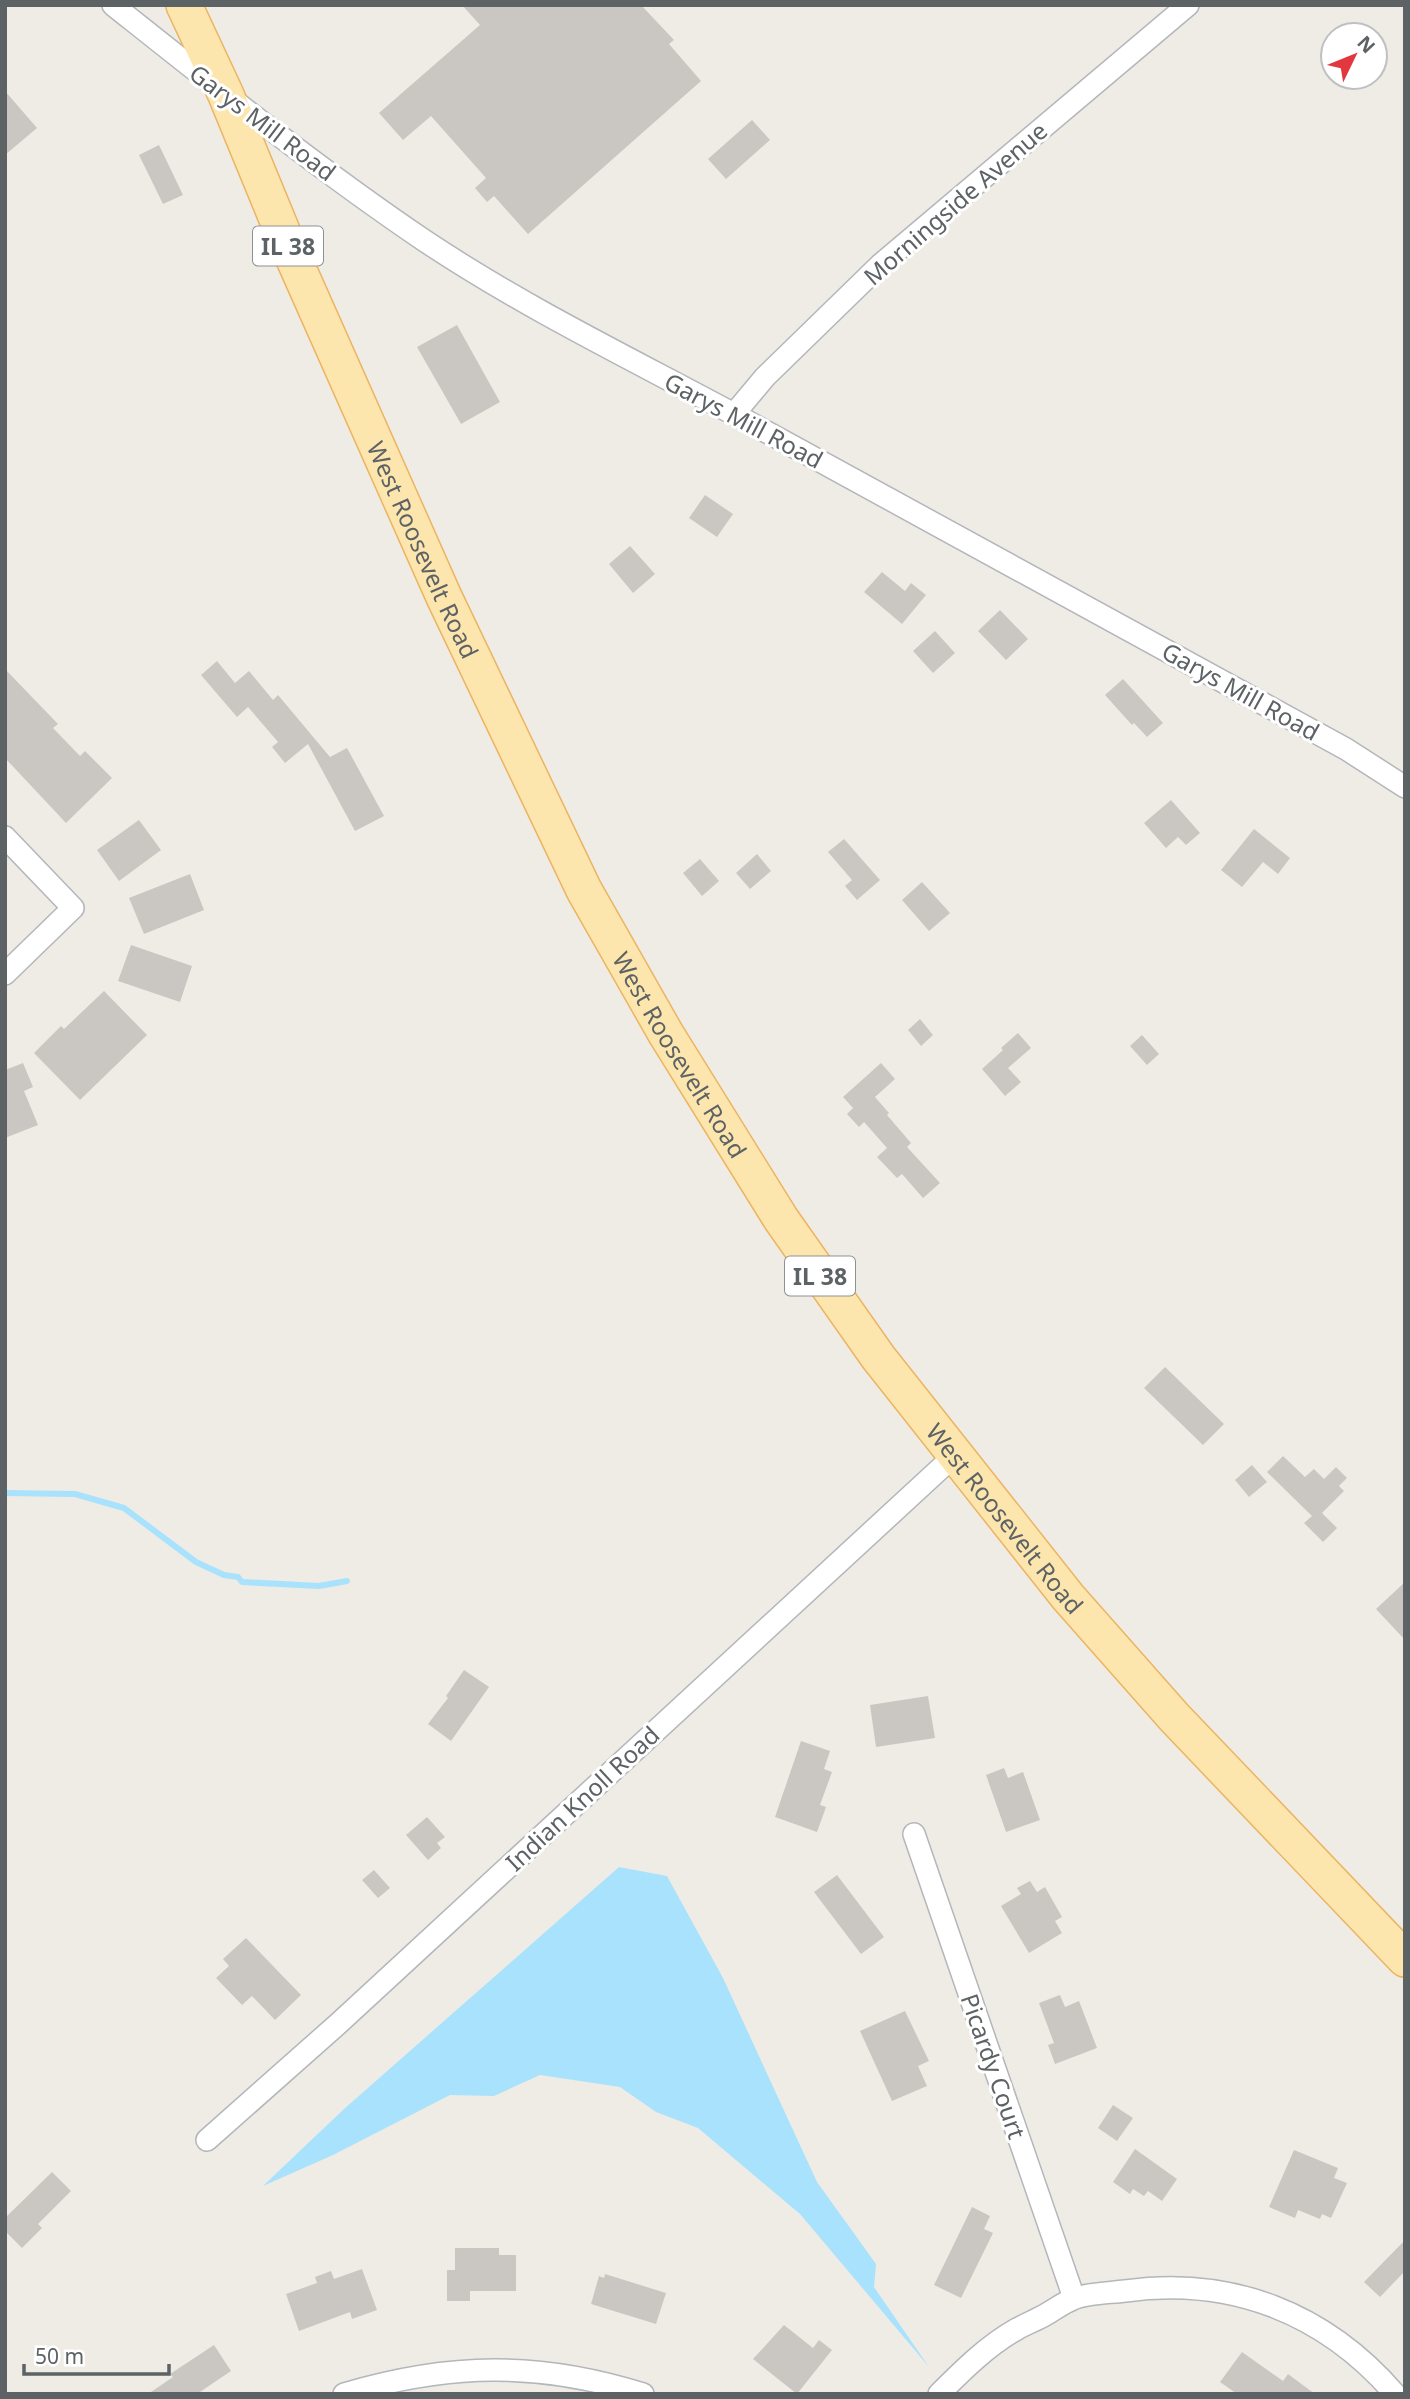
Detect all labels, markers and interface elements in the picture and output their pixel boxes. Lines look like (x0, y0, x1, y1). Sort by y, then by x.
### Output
north arrow (1319, 21, 1389, 91)
text: N (1352, 30, 1381, 59)
street label: Garys Mill Road (183, 56, 343, 188)
street label: Morningside Avenue (856, 114, 1054, 292)
road number: IL 38 (253, 227, 323, 266)
street label: Garys Mill Road (659, 364, 829, 476)
street label: West Roosevelt Road (360, 436, 487, 664)
street label: Garys Mill Road (1156, 634, 1326, 748)
street label: West Roosevelt Road (606, 945, 755, 1164)
road number: IL 38 (785, 1256, 855, 1296)
street label: West Roosevelt Road (920, 1416, 1091, 1620)
street label: Indian Knoll Road (498, 1718, 666, 1878)
street label: Picardy Court (954, 1989, 1034, 2143)
scale bar (24, 2332, 170, 2376)
text: 50 m (35, 2342, 84, 2370)

